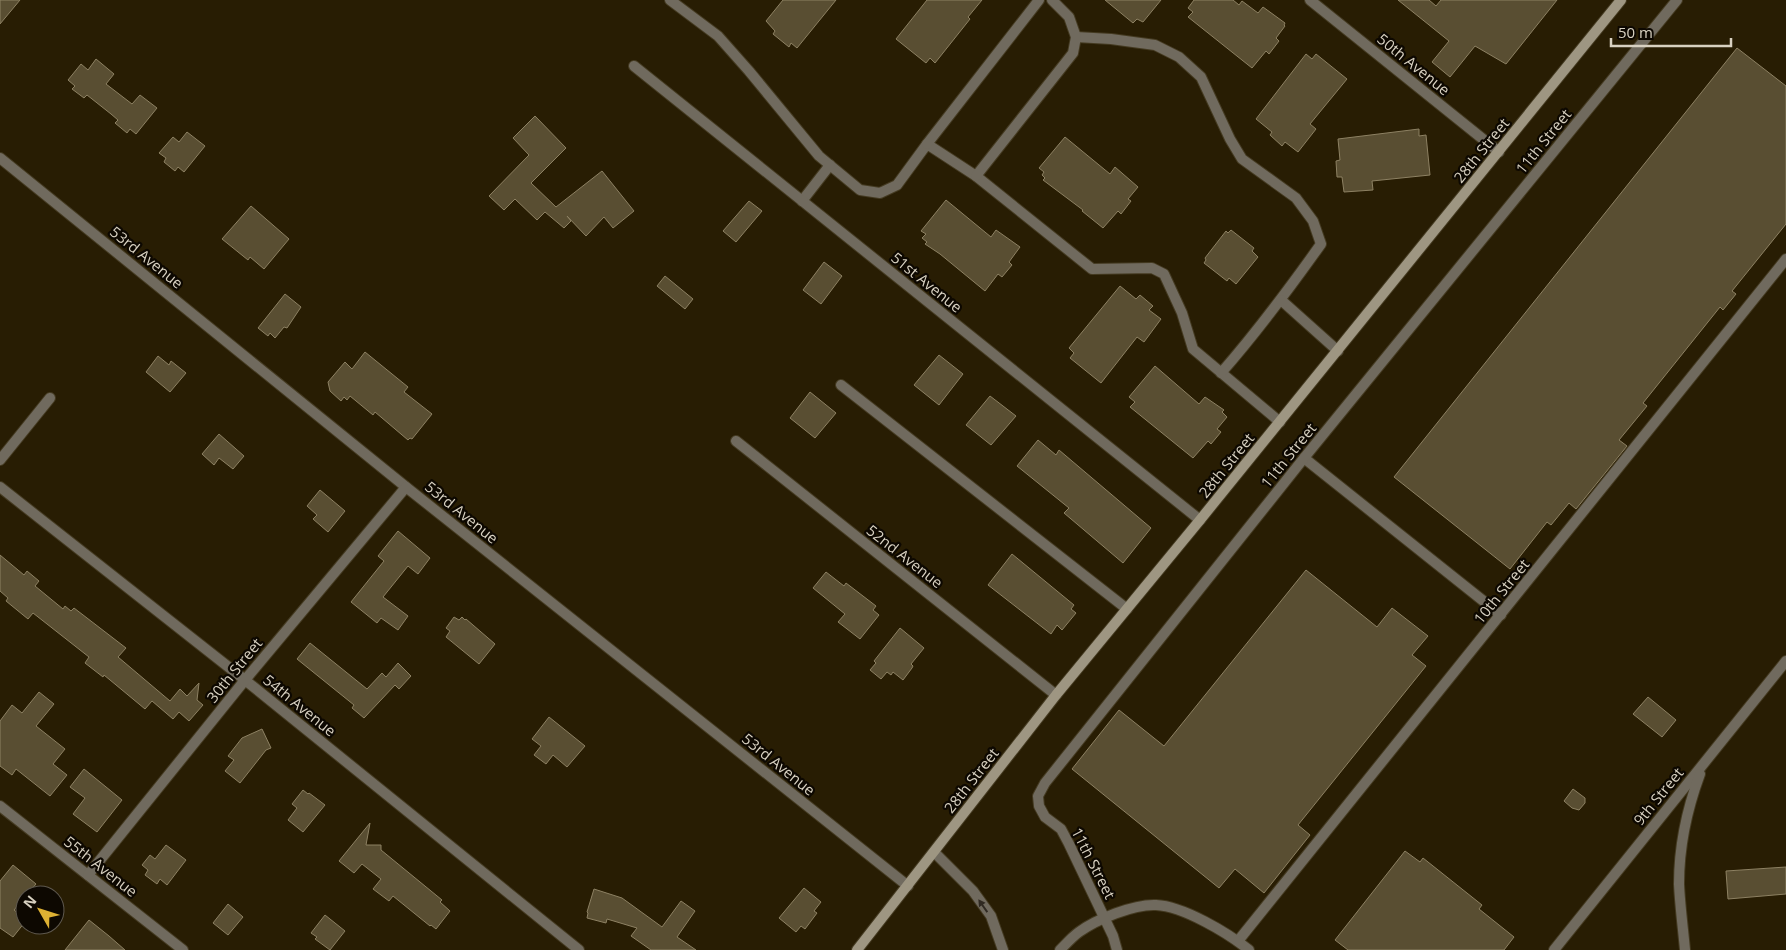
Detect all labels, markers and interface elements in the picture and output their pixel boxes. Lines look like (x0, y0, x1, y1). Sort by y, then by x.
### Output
scale bar (1611, 15, 1731, 47)
text: 50 m (1618, 22, 1653, 42)
street label: 50th Avenue (1374, 29, 1454, 99)
street label: 11th Street (1511, 105, 1575, 177)
street label: 28th Street (1449, 114, 1513, 186)
street label: 53rd Avenue (106, 221, 188, 293)
street label: 51st Avenue (887, 247, 967, 317)
street label: 11th Street (1256, 419, 1320, 491)
street label: 28th Street (1194, 429, 1258, 501)
street label: 53rd Avenue (421, 476, 503, 548)
street label: 52nd Avenue (863, 520, 947, 592)
street label: 10th Street (1469, 555, 1533, 627)
street label: 30th Street (202, 634, 266, 706)
street label: 54th Avenue (260, 670, 340, 740)
street label: 53rd Avenue (738, 728, 820, 800)
street label: 28th Street (939, 743, 1003, 817)
street label: 9th Street (1629, 763, 1687, 829)
street label: 11th Street (1067, 824, 1121, 902)
street label: 55th Avenue (60, 831, 142, 901)
north arrow (15, 885, 65, 935)
text: N (19, 891, 40, 912)
one-way arrow (978, 899, 988, 913)

